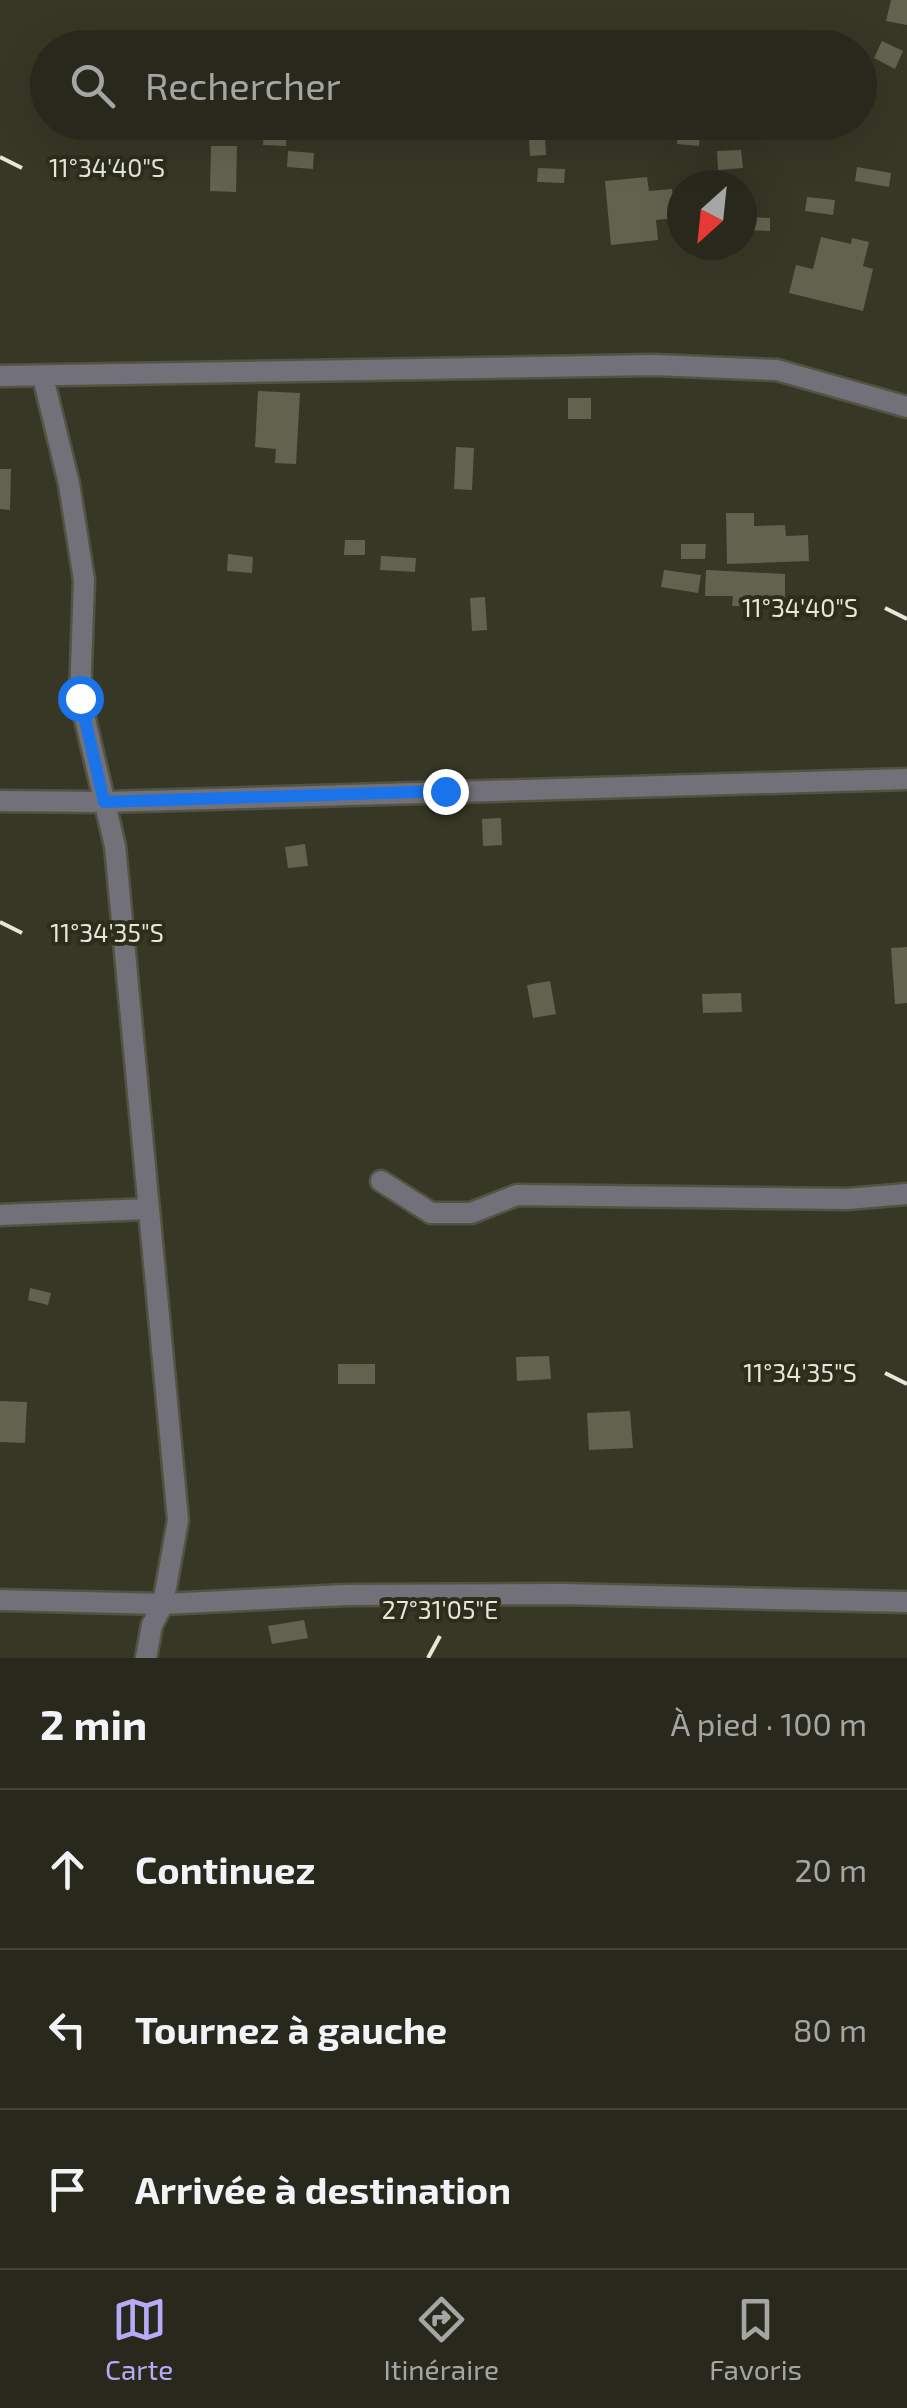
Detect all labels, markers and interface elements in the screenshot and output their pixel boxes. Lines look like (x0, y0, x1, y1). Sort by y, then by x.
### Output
search box (30, 30, 877, 140)
icon: search (65, 58, 120, 113)
text: Rechercher (145, 62, 341, 108)
text: 11°34'40"S (49, 152, 165, 182)
north arrow (667, 170, 757, 260)
text: 11°34'40"S (742, 592, 858, 622)
route start (58, 676, 104, 722)
route end (423, 769, 469, 815)
text: 11°34'35"S (50, 917, 164, 947)
text: 11°34'35"S (743, 1357, 857, 1387)
text: 27°31'05"E (382, 1594, 498, 1624)
text: 2 min (40, 1698, 147, 1748)
text: À pied · 100 m (670, 1704, 867, 1742)
icon: ahead (40, 1842, 95, 1897)
text: Continuez (135, 1846, 315, 1892)
text: 20 m (795, 1850, 867, 1888)
icon: left (40, 2002, 95, 2057)
text: Tournez à gauche (135, 2006, 447, 2052)
text: 80 m (793, 2010, 867, 2048)
icon: arrive (40, 2162, 95, 2217)
text: Arrivée à destination (135, 2166, 511, 2212)
tab: Carte (105, 2292, 173, 2386)
tab: Itinéraire (383, 2292, 499, 2386)
tab: Favoris (709, 2292, 802, 2386)

